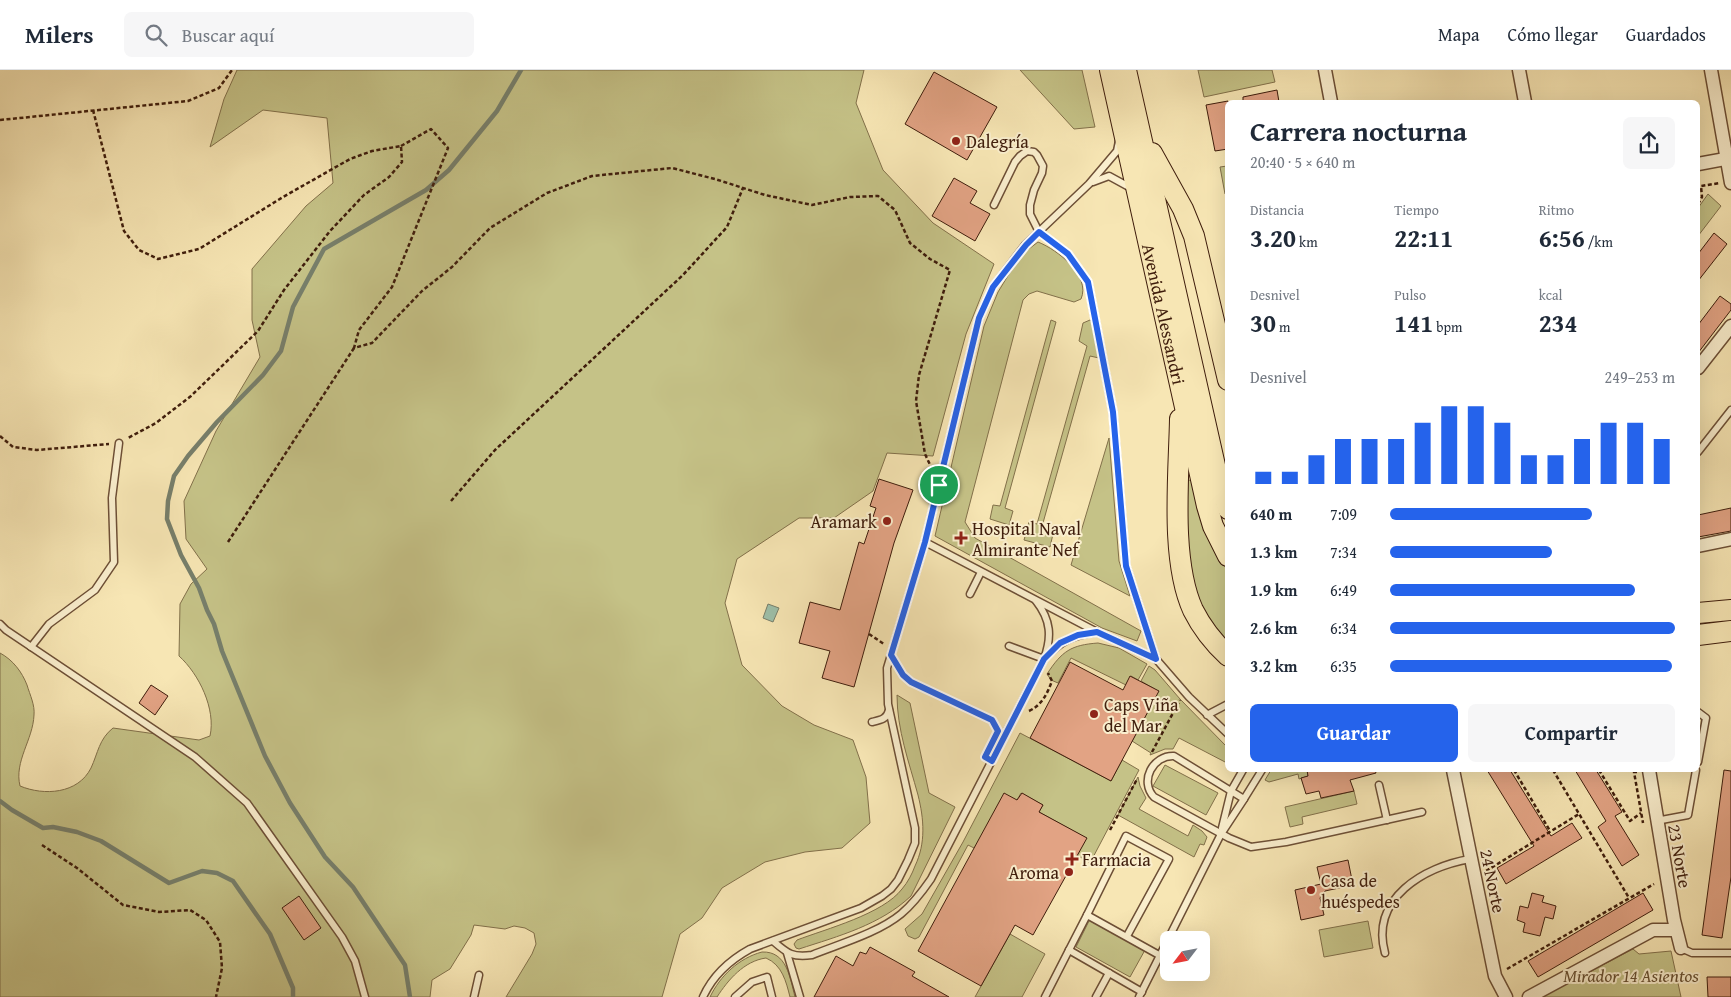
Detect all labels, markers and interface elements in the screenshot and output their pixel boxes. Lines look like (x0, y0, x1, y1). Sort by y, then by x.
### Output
search box (124, 12, 474, 57)
text: Milers (25, 17, 94, 52)
icon: search (142, 21, 170, 49)
text: Buscar aquí (182, 21, 274, 49)
text: Mapa (1438, 21, 1480, 48)
text: Cómo llegar (1508, 21, 1598, 48)
text: Guardados (1626, 21, 1706, 48)
text: Carrera nocturna (1250, 110, 1467, 151)
button: share (1623, 117, 1675, 169)
place label: Dalegría (966, 128, 1029, 155)
marker: Dalegría (950, 135, 962, 147)
text: 20:40 · 5 × 640 m (1250, 150, 1355, 174)
text: Distancia (1250, 200, 1304, 220)
text: Tiempo (1394, 200, 1439, 220)
text: Ritmo (1539, 200, 1574, 220)
text: 3.20 (1250, 220, 1296, 256)
text: 22:11 (1394, 220, 1453, 256)
text: 6:56 (1539, 220, 1585, 256)
text: km (1296, 232, 1318, 252)
text: /km (1585, 232, 1613, 252)
street label: Avenida Alessandri (1136, 241, 1193, 387)
text: Desnivel (1250, 285, 1300, 305)
text: Pulso (1394, 285, 1426, 305)
text: kcal (1539, 285, 1563, 305)
text: 30 (1250, 305, 1276, 341)
text: 141 (1394, 305, 1433, 341)
text: 234 (1539, 305, 1578, 341)
text: m (1276, 317, 1290, 337)
text: bpm (1433, 317, 1463, 337)
text: Desnivel (1250, 365, 1307, 389)
text: 249–253 m (1605, 365, 1675, 389)
pin (918, 464, 960, 506)
icon: arrive (925, 471, 953, 499)
text: 640 m (1250, 502, 1292, 526)
text: 7:09 (1330, 502, 1357, 526)
place label: Aramark (811, 508, 878, 535)
marker: Aramark (881, 515, 893, 527)
place label: Hospital Naval Almirante Nef (972, 515, 1081, 563)
marker: Hospital Naval Almirante Nef (954, 531, 968, 545)
text: 1.3 km (1250, 540, 1297, 564)
text: 7:34 (1330, 540, 1357, 564)
text: 1.9 km (1250, 578, 1297, 602)
text: 6:49 (1330, 578, 1357, 602)
text: 2.6 km (1250, 616, 1297, 640)
text: 6:34 (1330, 616, 1357, 640)
text: 3.2 km (1250, 654, 1297, 678)
text: 6:35 (1330, 654, 1357, 678)
place label: Caps Viña del Mar (1104, 691, 1179, 739)
button: Guardar (1250, 704, 1458, 762)
button: Compartir (1468, 704, 1675, 762)
marker: Caps Viña del Mar (1088, 708, 1100, 720)
street label: 23 Norte (1661, 822, 1699, 890)
place label: Farmacia (1082, 846, 1151, 873)
street label: 24 Norte (1473, 847, 1513, 915)
marker: Farmacia (1066, 853, 1078, 865)
place label: Aroma (1009, 859, 1059, 886)
marker: Aroma (1063, 866, 1075, 878)
place label: Casa de huéspedes (1321, 867, 1400, 915)
marker: Casa de huéspedes (1305, 884, 1317, 896)
north arrow (1160, 931, 1210, 981)
map controls (1160, 931, 1210, 981)
park label: Mirador 14 Asientos (1563, 962, 1699, 989)

